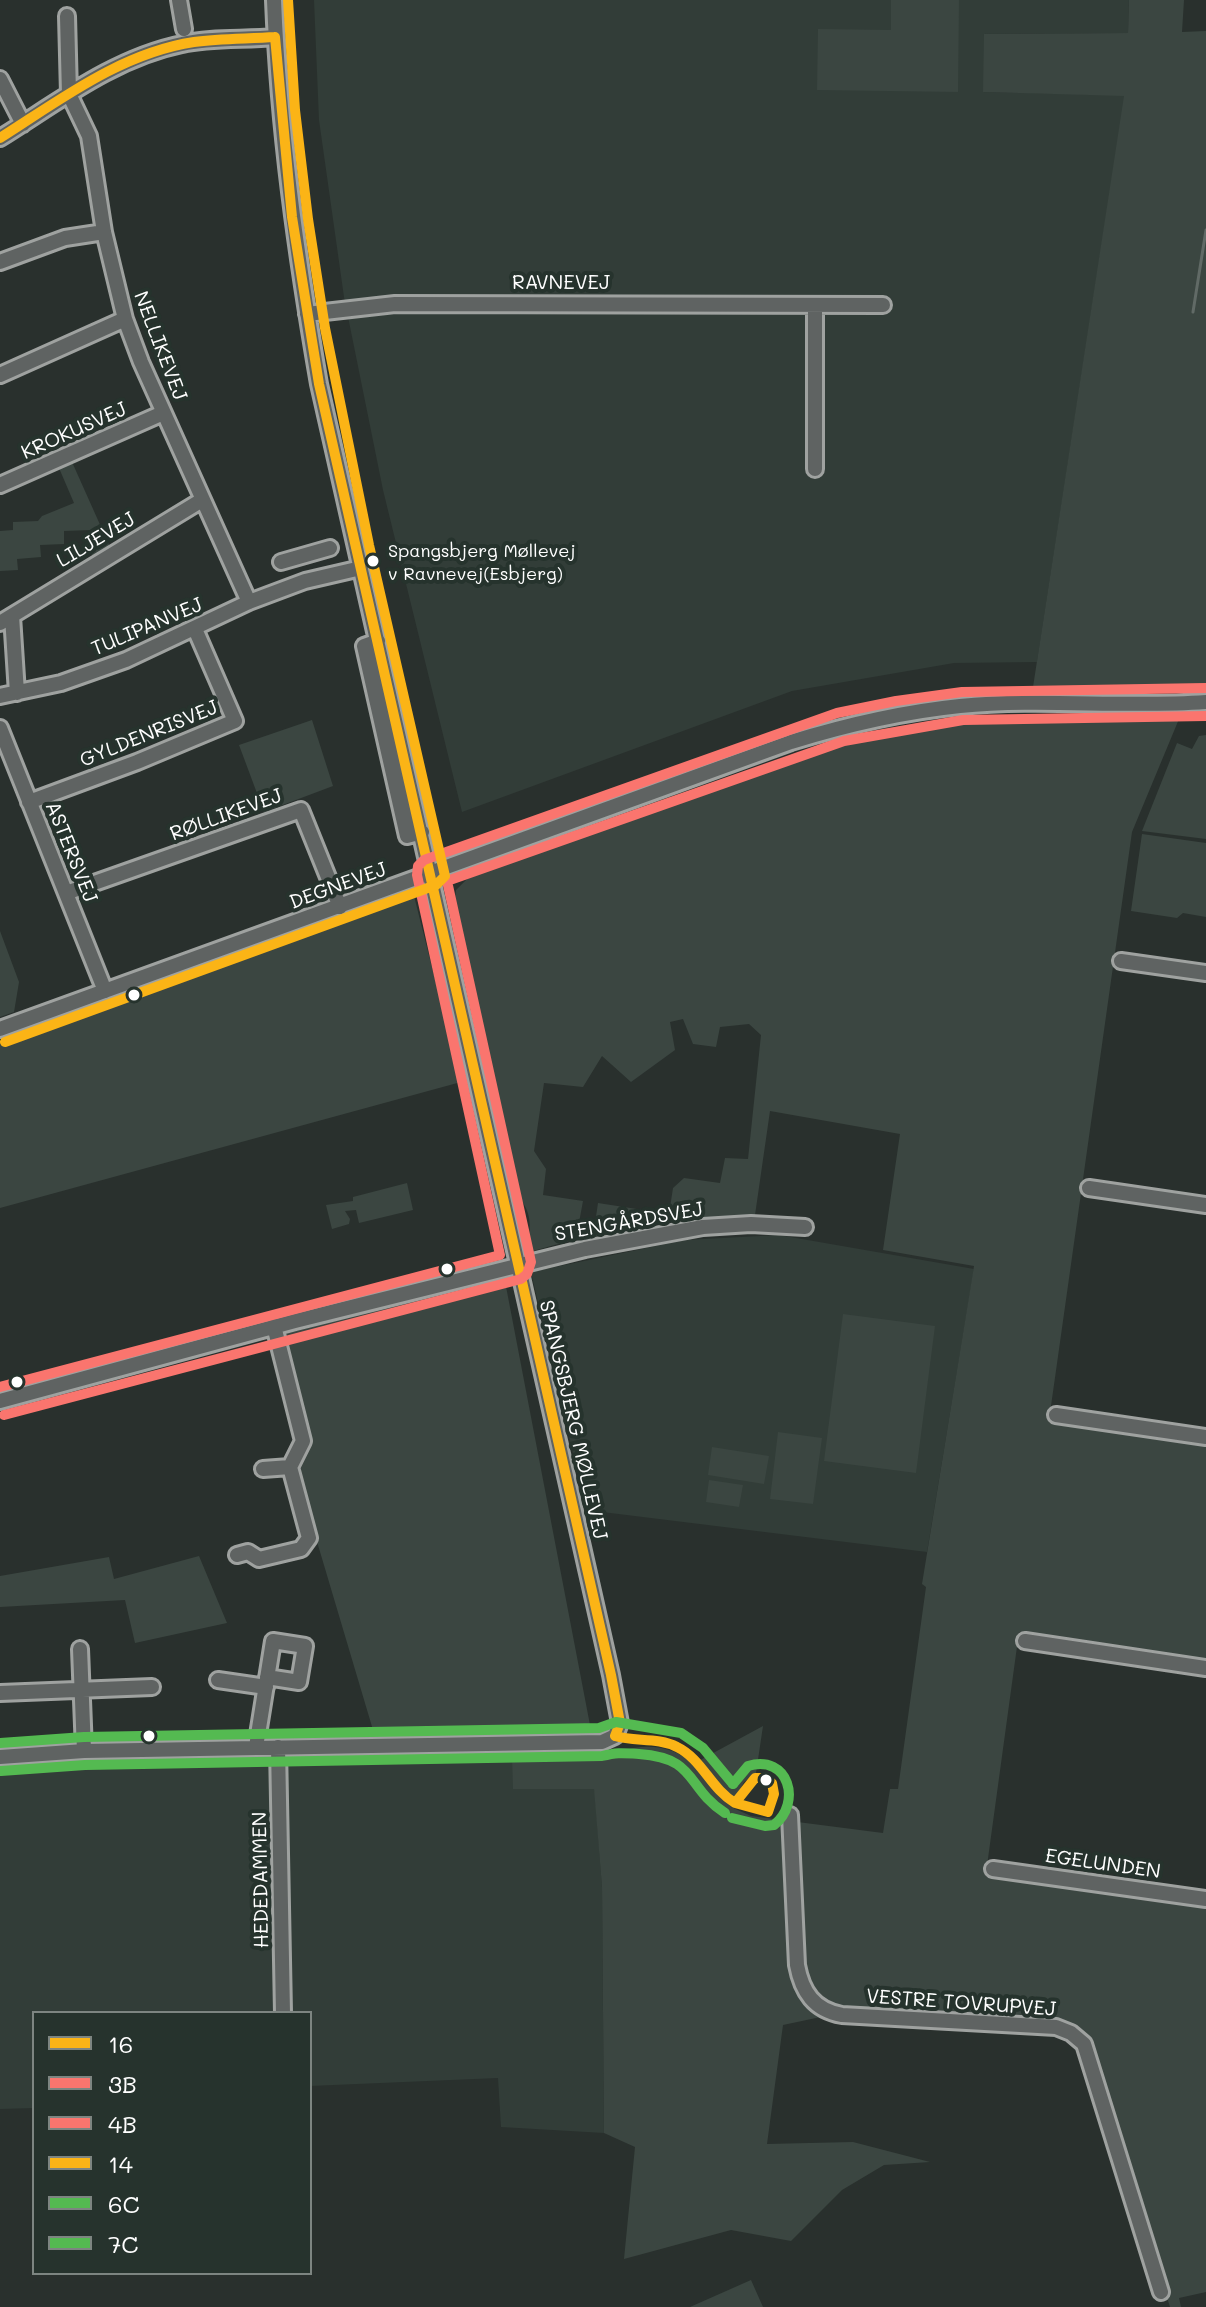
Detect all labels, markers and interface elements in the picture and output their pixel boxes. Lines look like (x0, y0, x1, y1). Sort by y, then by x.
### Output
street label: RAVNEVEJ (512, 271, 610, 295)
street label: NELLIKEVEJ (128, 288, 192, 404)
street label: KROKUSVEJ (18, 397, 130, 465)
street label: LILJEVEJ (52, 507, 140, 573)
place label: Spangsbjerg Møllevej v Ravnevej(Esbjerg) (388, 540, 576, 582)
marker: Spangsbjerg Møllevej v Ravnevej(Esbjerg) (365, 553, 381, 569)
street label: TULIPANVEJ (88, 593, 206, 661)
street label: GYLDENRISVEJ (77, 695, 221, 773)
street label: RØLLIKEVEJ (167, 784, 285, 846)
street label: ASTERSVEJ (40, 798, 102, 906)
street label: DEGNEVEJ (286, 857, 390, 915)
unlabelled marker (126, 987, 142, 1003)
street label: STENGÅRDSVEJ (553, 1197, 705, 1247)
unlabelled marker (439, 1261, 455, 1277)
street label: SPANGSBJERG MØLLEVEJ (534, 1298, 612, 1542)
unlabelled marker (9, 1374, 25, 1390)
unlabelled marker (141, 1728, 157, 1744)
unlabelled marker (758, 1772, 774, 1788)
street label: HEDEDAMMEN (248, 1812, 274, 1948)
street label: EGELUNDEN (1044, 1844, 1162, 1884)
street label: VESTRE TOVRUPVEJ (865, 1984, 1057, 2022)
legend (32, 2011, 312, 2275)
text: 16 (108, 2028, 133, 2059)
text: 3B (108, 2068, 137, 2099)
text: 4B (108, 2108, 137, 2139)
text: 14 (108, 2148, 133, 2179)
text: 6C (108, 2188, 140, 2219)
text: 7C (108, 2228, 138, 2259)

